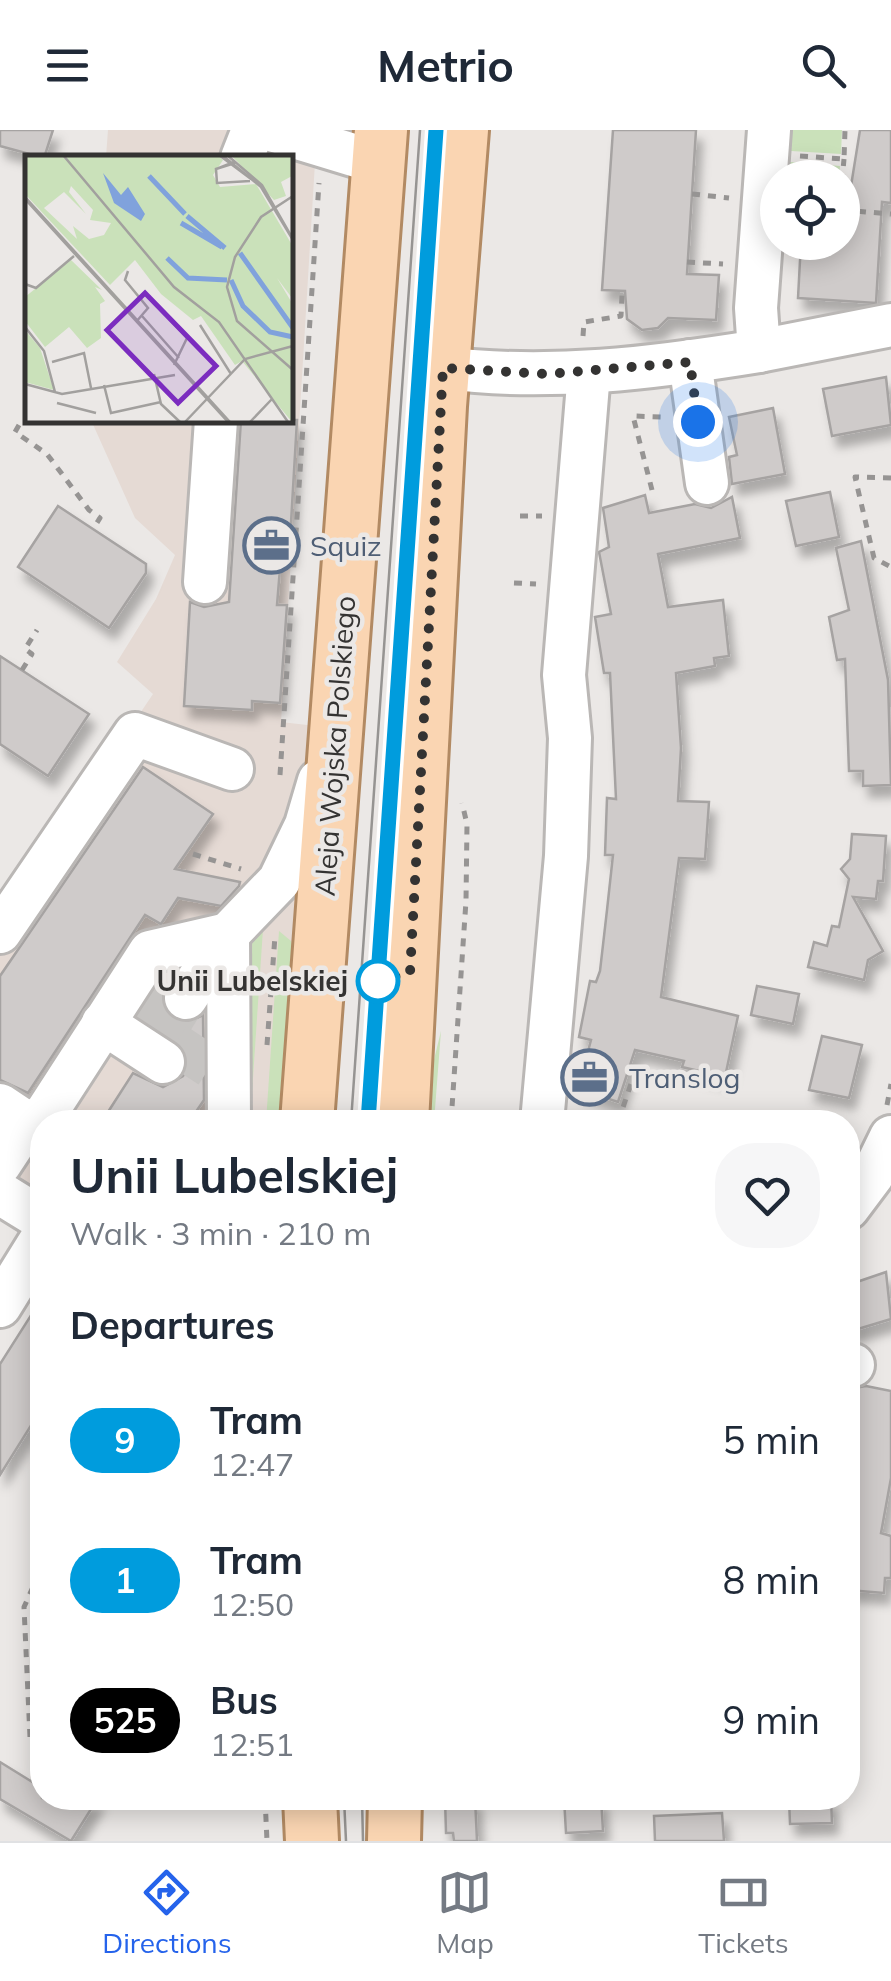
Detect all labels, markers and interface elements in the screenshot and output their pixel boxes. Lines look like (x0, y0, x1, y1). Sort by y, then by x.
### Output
text: Metrio (377, 37, 514, 93)
icon: menu (40, 38, 95, 93)
icon: search (796, 38, 851, 93)
inset map (25, 155, 292, 422)
map controls (760, 160, 860, 260)
button: locate (760, 160, 860, 260)
your location (673, 397, 723, 447)
office icon: Squiz (241, 516, 301, 576)
place label: Squiz (310, 528, 382, 563)
street label: Aleja Wojska Polskiego (307, 595, 362, 897)
marker: Unii Lubelskiej (357, 960, 399, 1002)
place label: Unii Lubelskiej (157, 963, 348, 998)
office icon: Translog (560, 1048, 620, 1108)
place label: Translog (629, 1060, 740, 1095)
button: heart (715, 1143, 820, 1248)
text: Unii Lubelskiej (70, 1145, 398, 1205)
text: Walk · 3 min · 210 m (70, 1213, 371, 1253)
text: Departures (70, 1301, 274, 1349)
text: Tram (210, 1396, 303, 1444)
text: 5 min (723, 1416, 820, 1464)
text: 9 (114, 1418, 136, 1462)
text: 12:47 (210, 1444, 294, 1484)
text: Tram (210, 1536, 303, 1584)
text: 8 min (723, 1556, 820, 1604)
text: 1 (114, 1558, 136, 1602)
text: 12:50 (210, 1584, 294, 1624)
text: Bus (210, 1676, 278, 1724)
text: 9 min (723, 1696, 820, 1744)
text: 525 (93, 1698, 157, 1742)
text: 12:51 (210, 1724, 294, 1764)
tab: Directions (102, 1865, 232, 1960)
tab: Map (436, 1865, 494, 1960)
tab: Tickets (698, 1865, 789, 1960)

